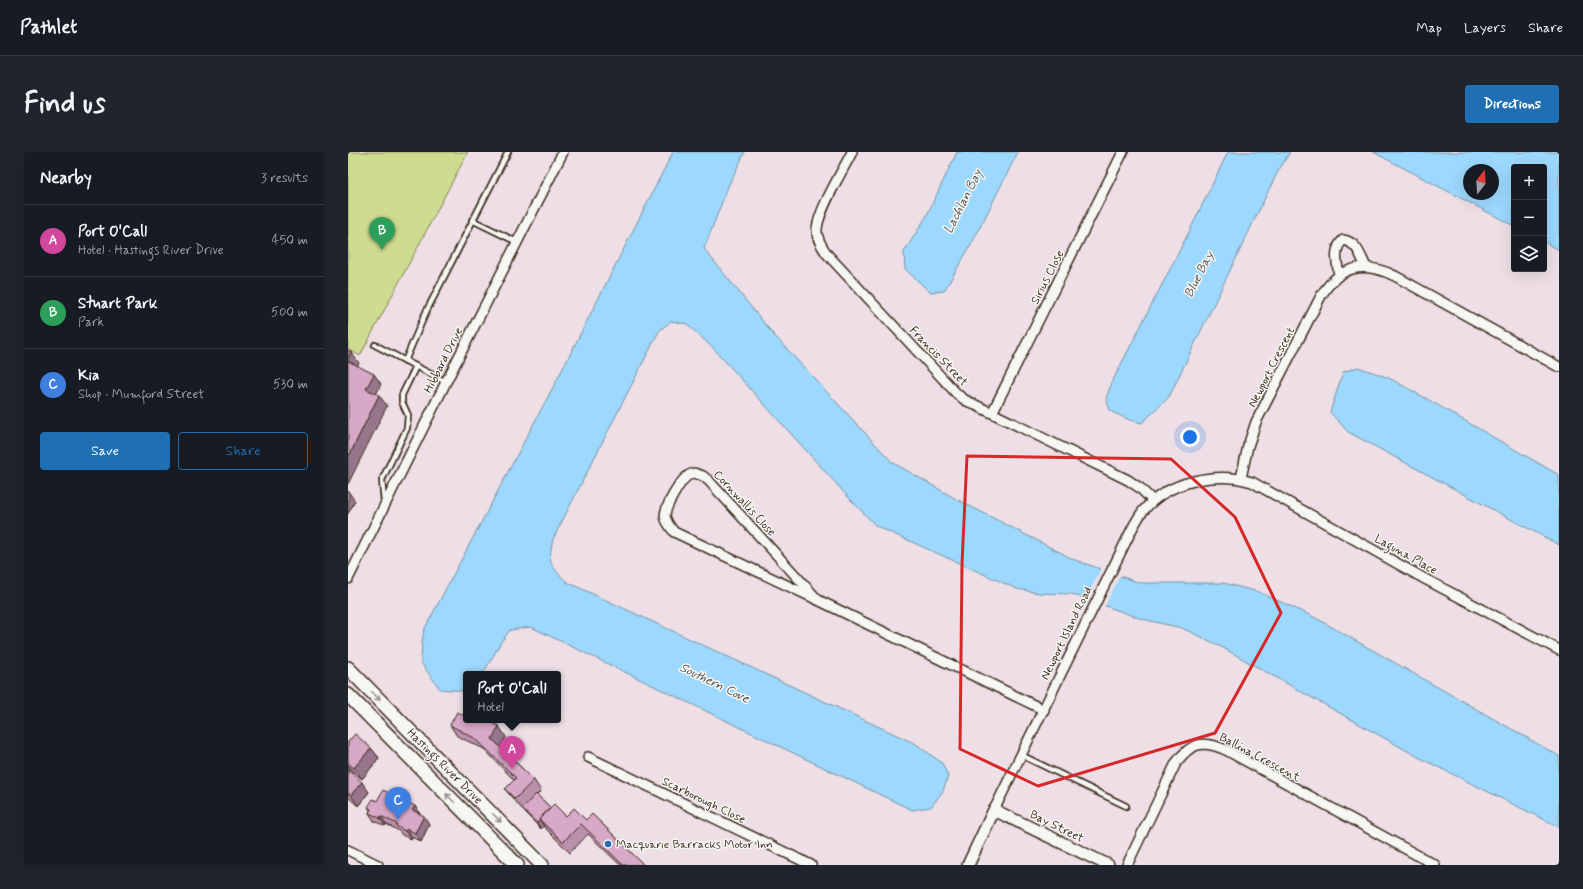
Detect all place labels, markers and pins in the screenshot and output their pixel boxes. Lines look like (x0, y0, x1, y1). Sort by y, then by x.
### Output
pin: B (369, 217, 395, 250)
pin: A (499, 736, 525, 769)
pin: C (385, 787, 411, 820)
place label: Macquarie Barracks Motor Inn (616, 837, 773, 853)
marker: Macquarie Barracks Motor Inn (603, 839, 613, 849)

